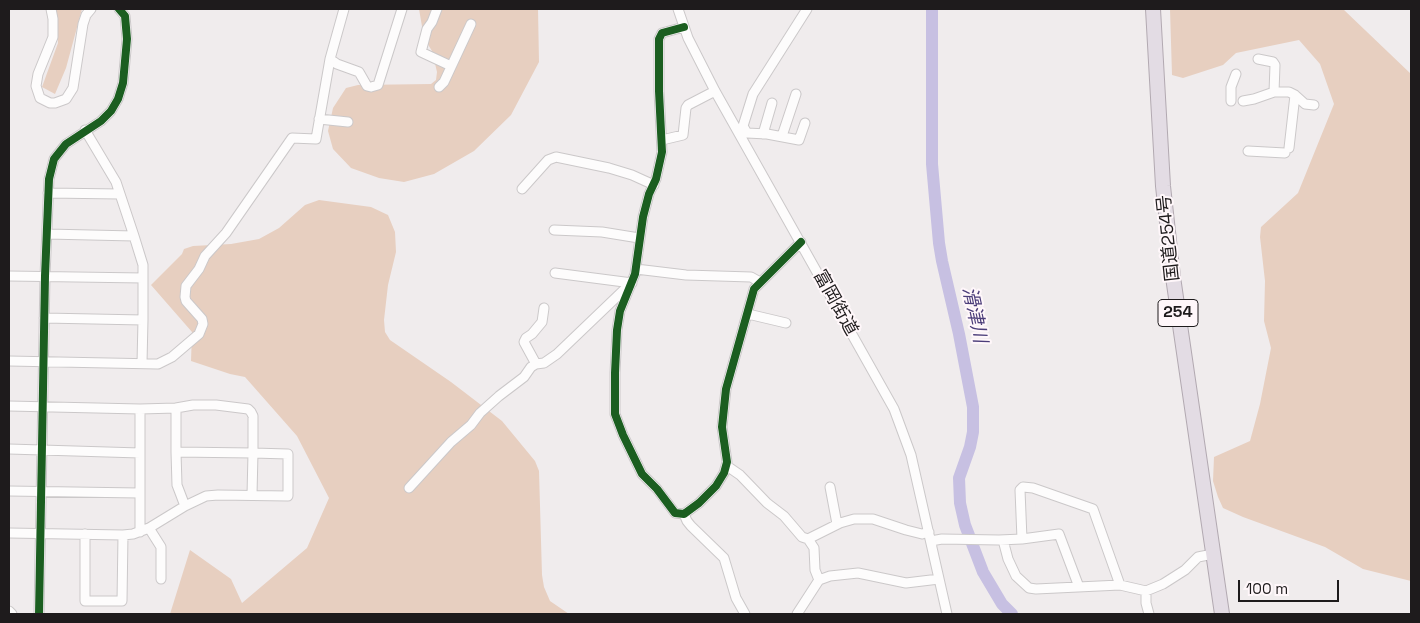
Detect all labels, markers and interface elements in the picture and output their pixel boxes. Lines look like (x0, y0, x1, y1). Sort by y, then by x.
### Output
street label: 国道254号 (1154, 194, 1184, 282)
street label: 富岡街道 (808, 266, 862, 340)
water label: 滑津川 (957, 285, 991, 345)
road number: 254 (1158, 300, 1198, 326)
scale bar (1240, 570, 1341, 602)
text: 100 m (1246, 579, 1288, 598)

